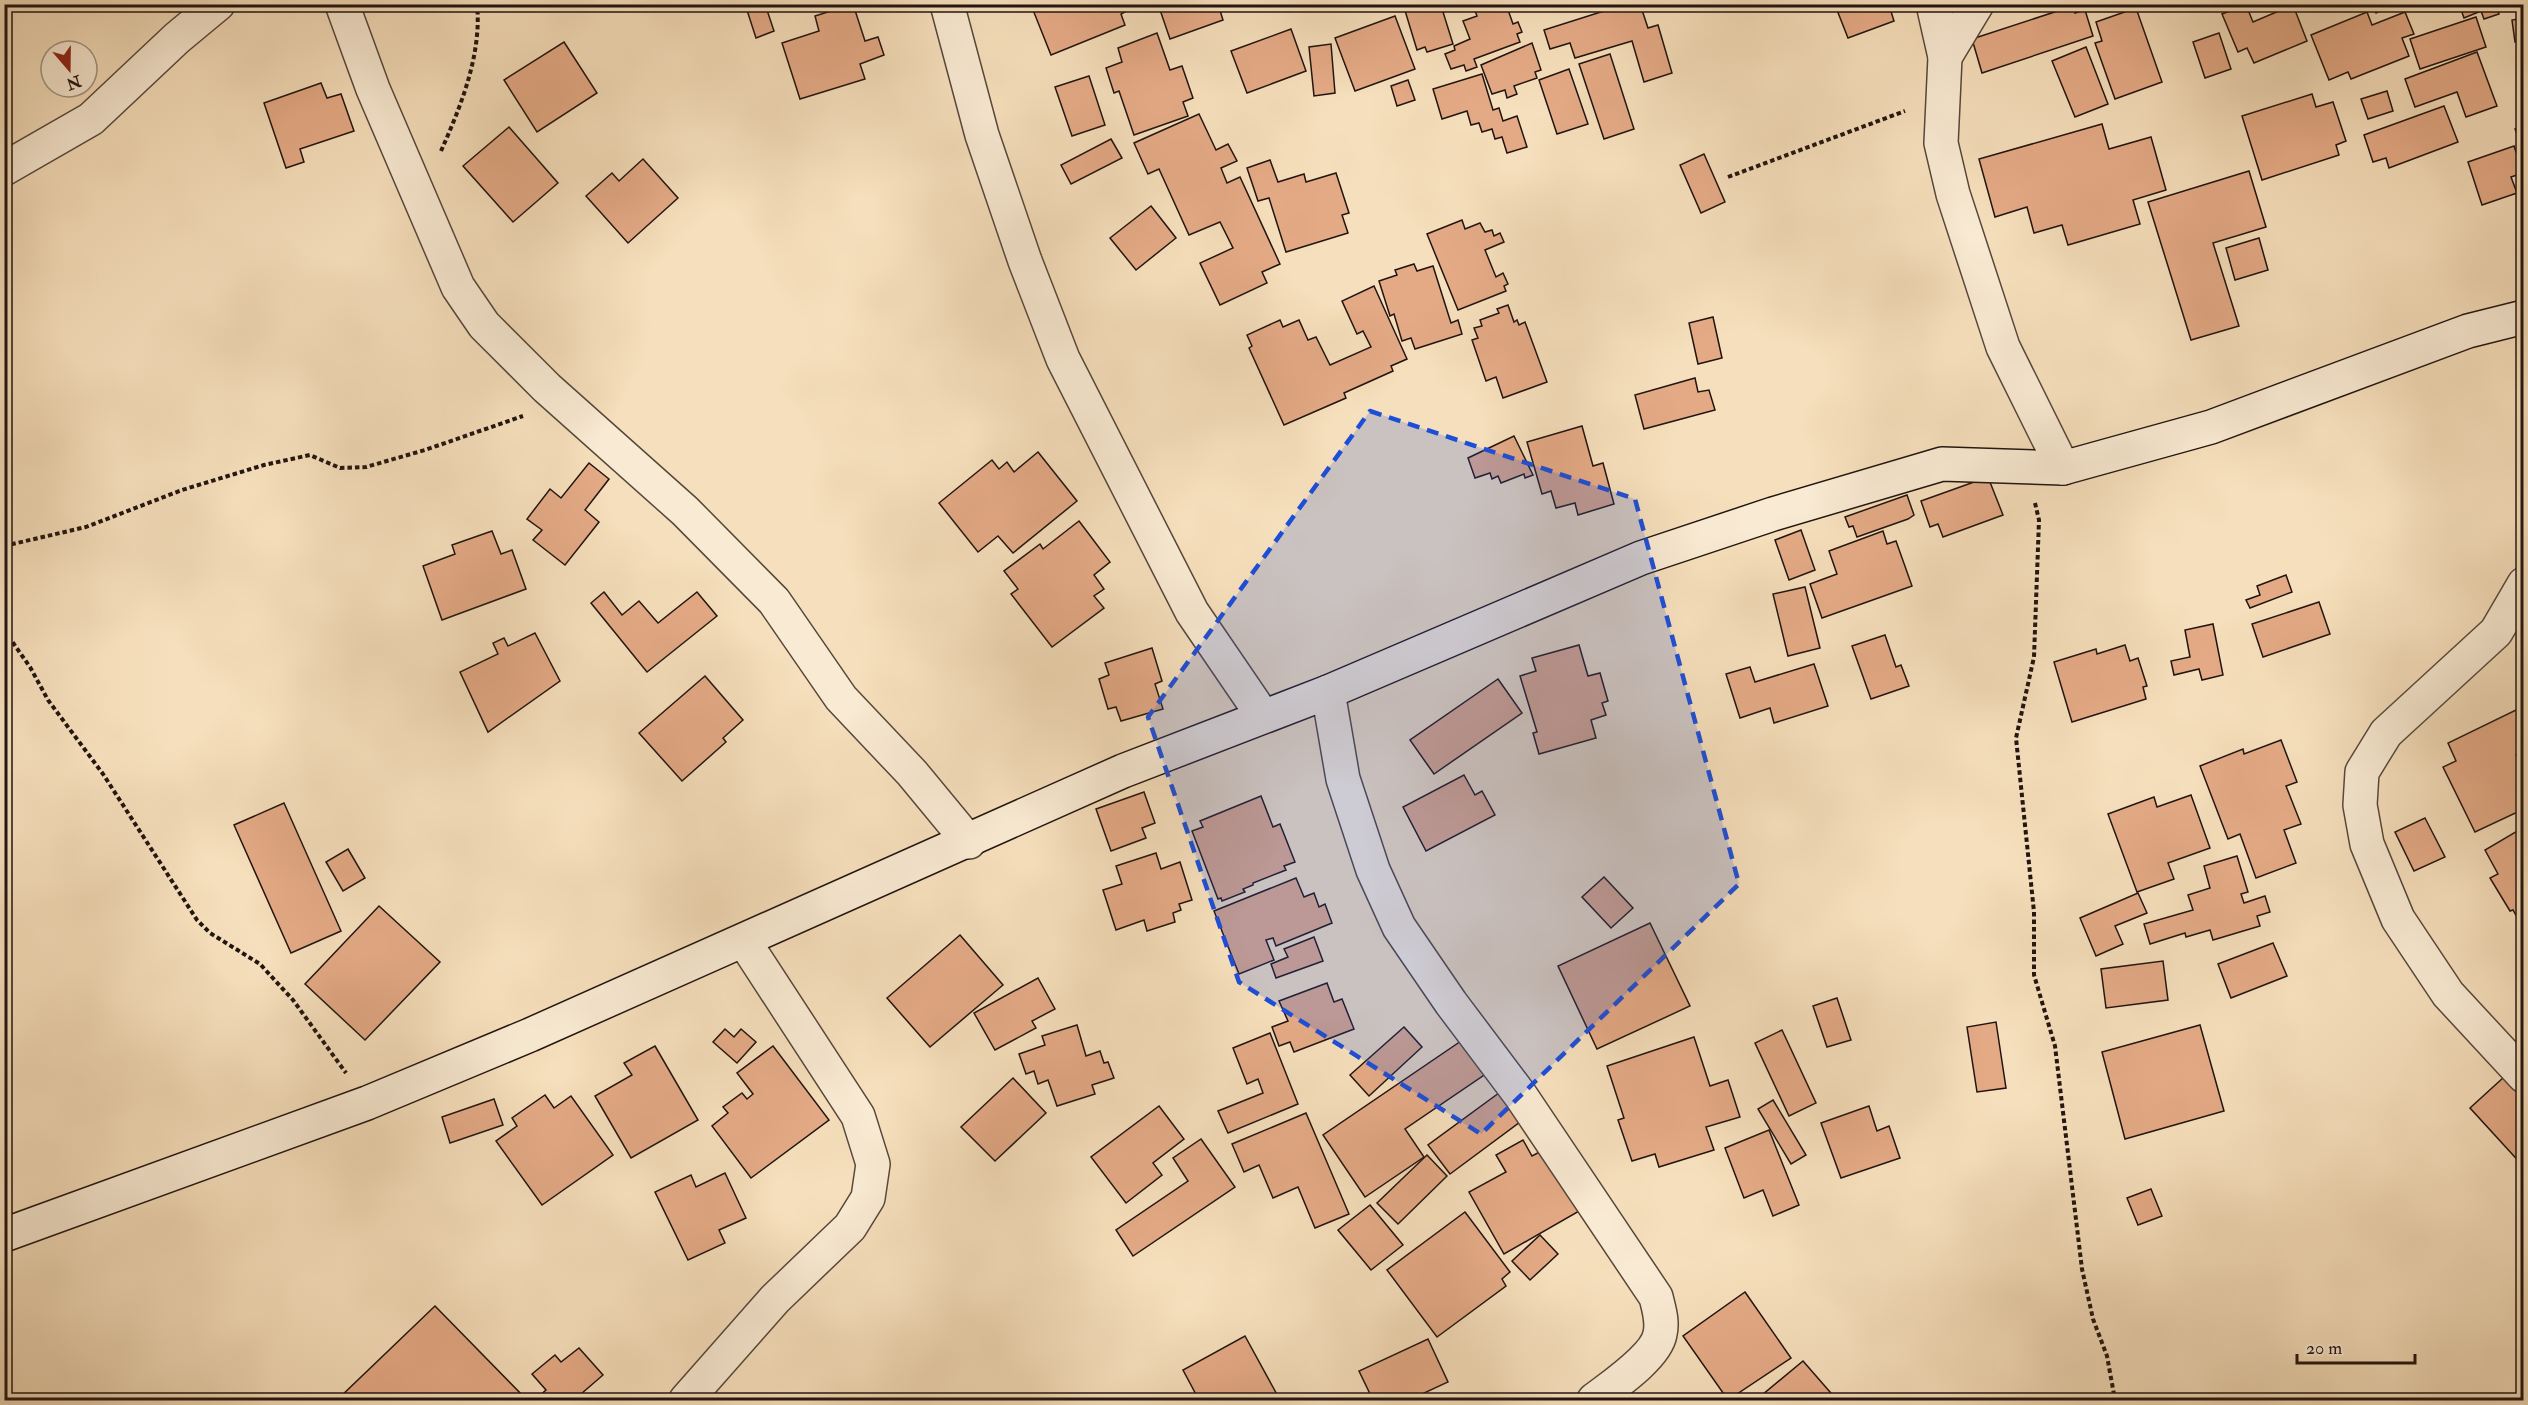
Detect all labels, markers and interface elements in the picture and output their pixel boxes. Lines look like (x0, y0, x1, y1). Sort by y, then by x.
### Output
north arrow (39, 39, 99, 99)
text: N (63, 70, 85, 94)
scale bar (2297, 1327, 2416, 1365)
text: 20 m (2306, 1337, 2342, 1360)

